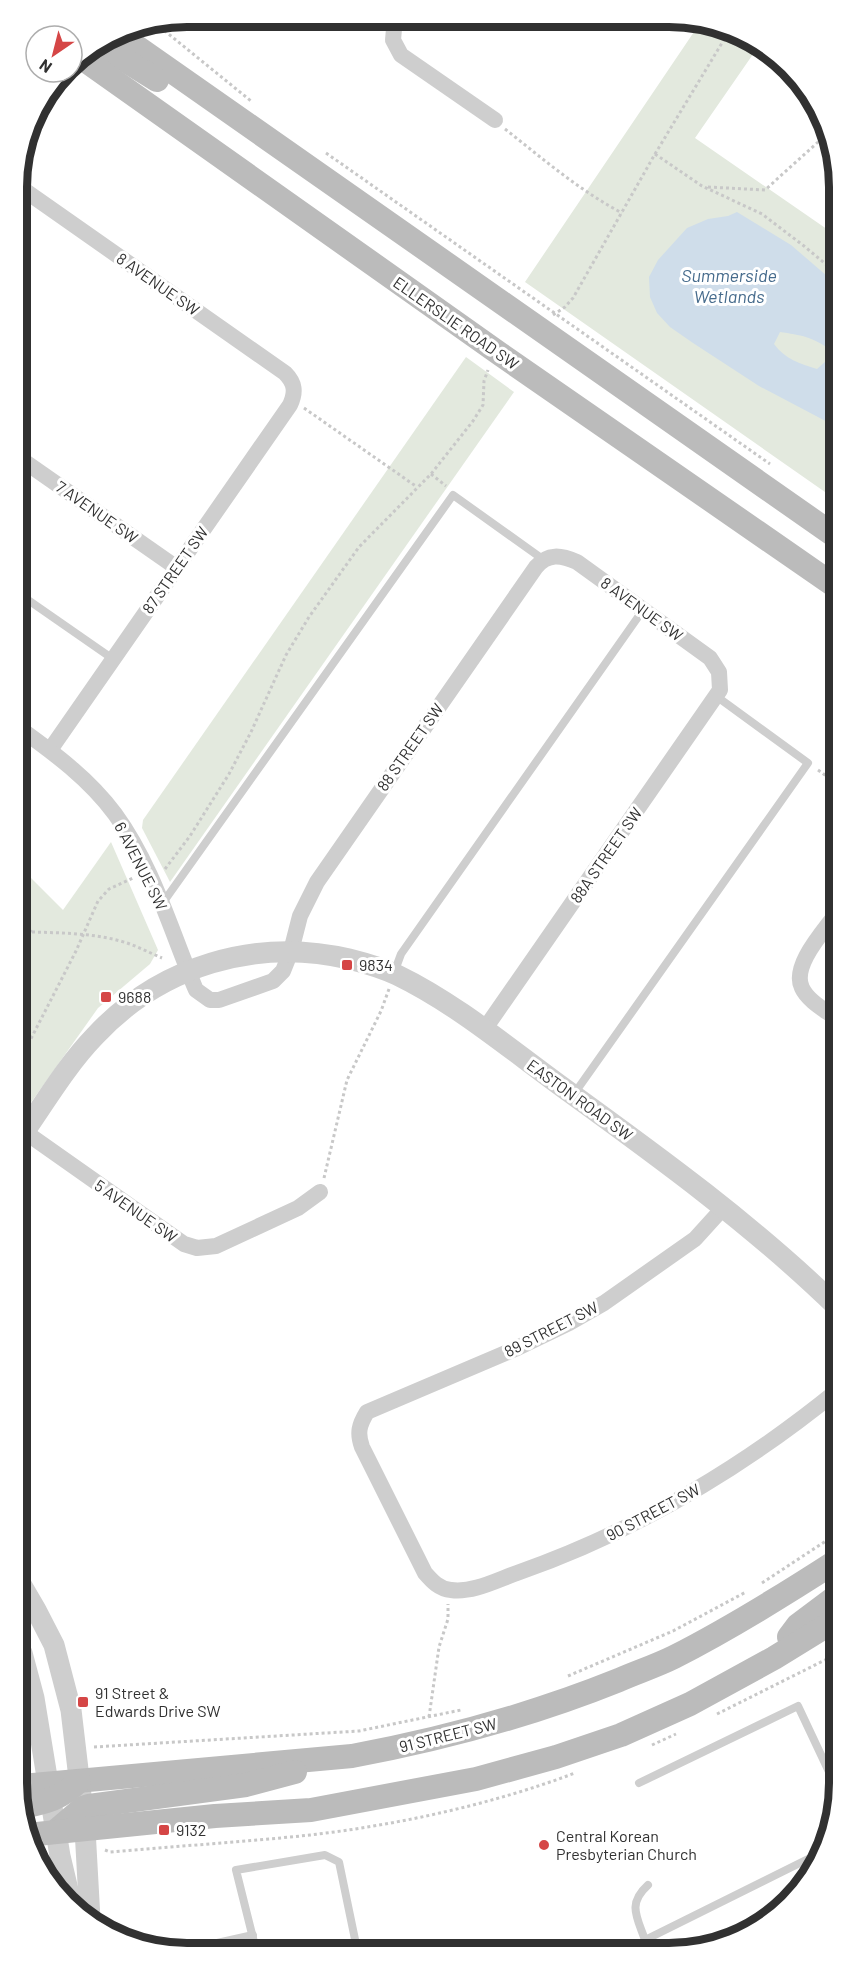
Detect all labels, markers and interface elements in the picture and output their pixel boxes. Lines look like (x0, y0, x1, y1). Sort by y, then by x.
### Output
north arrow (24, 24, 84, 84)
text: N (35, 56, 55, 78)
street label: 8 AVENUE SW (113, 248, 203, 319)
water label: Summerside Wetlands (681, 264, 777, 307)
street label: ELLERSLIE ROAD SW (390, 272, 523, 373)
street label: 7 AVENUE SW (53, 476, 142, 547)
street label: 87 STREET SW (138, 523, 212, 617)
street label: 8 AVENUE SW (598, 572, 687, 645)
street label: 88 STREET SW (372, 699, 447, 794)
street label: 88A STREET SW (566, 803, 646, 906)
street label: 6 AVENUE SW (111, 818, 172, 913)
place label: 9834 (359, 955, 393, 974)
marker: 9834 (340, 958, 354, 972)
place label: 9688 (118, 987, 151, 1006)
marker: 9688 (99, 990, 113, 1004)
street label: EASTON ROAD SW (524, 1055, 637, 1144)
street label: 5 AVENUE SW (91, 1175, 181, 1246)
street label: 89 STREET SW (501, 1297, 601, 1360)
street label: 90 STREET SW (603, 1479, 703, 1544)
place label: 91 Street & Edwards Drive SW (95, 1683, 220, 1720)
marker: 91 Street & Edwards Drive SW (76, 1695, 90, 1709)
street label: 91 STREET SW (397, 1713, 499, 1756)
place label: 9132 (176, 1820, 206, 1839)
marker: 9132 (157, 1823, 171, 1837)
place label: Central Korean Presbyterian Church (556, 1826, 697, 1863)
marker: Central Korean Presbyterian Church (537, 1838, 551, 1852)

